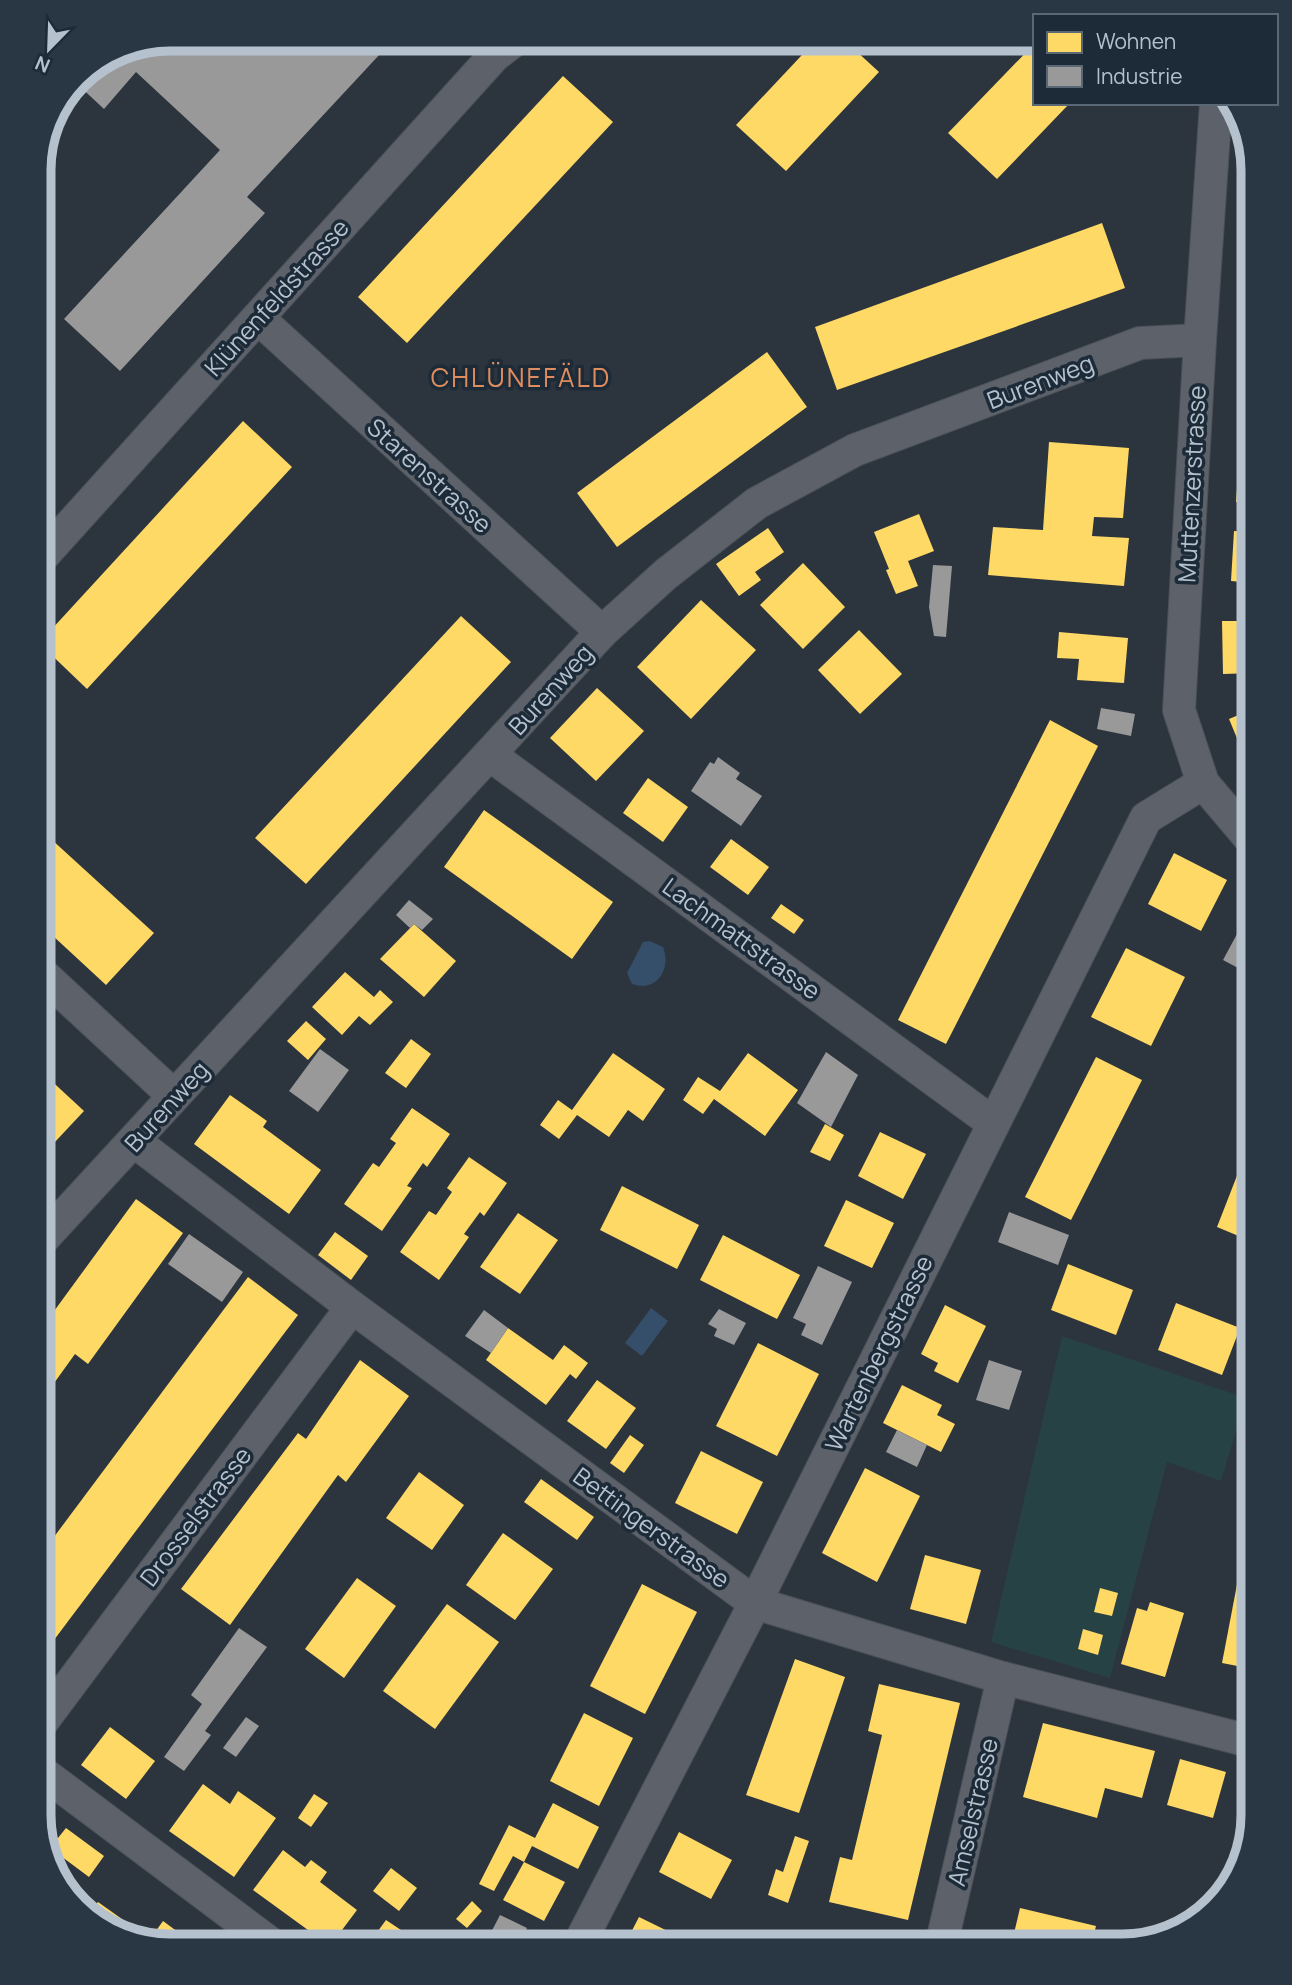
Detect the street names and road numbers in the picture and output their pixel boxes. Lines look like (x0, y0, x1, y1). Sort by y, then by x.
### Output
street label: Klünenfeldstrasse (196, 211, 356, 383)
street label: Burenweg (982, 346, 1098, 416)
street label: Muttenzerstrasse (1169, 385, 1213, 583)
street label: Starenstrasse (361, 410, 499, 540)
street label: Burenweg (500, 637, 600, 741)
street label: Lachmattstrasse (656, 870, 828, 1006)
street label: Burenweg (116, 1054, 216, 1158)
street label: Wartenbergstrasse (816, 1250, 940, 1456)
street label: Drosselstrasse (132, 1440, 258, 1592)
street label: Bettingerstrasse (567, 1459, 737, 1595)
street label: Amselstrasse (939, 1735, 1005, 1889)

